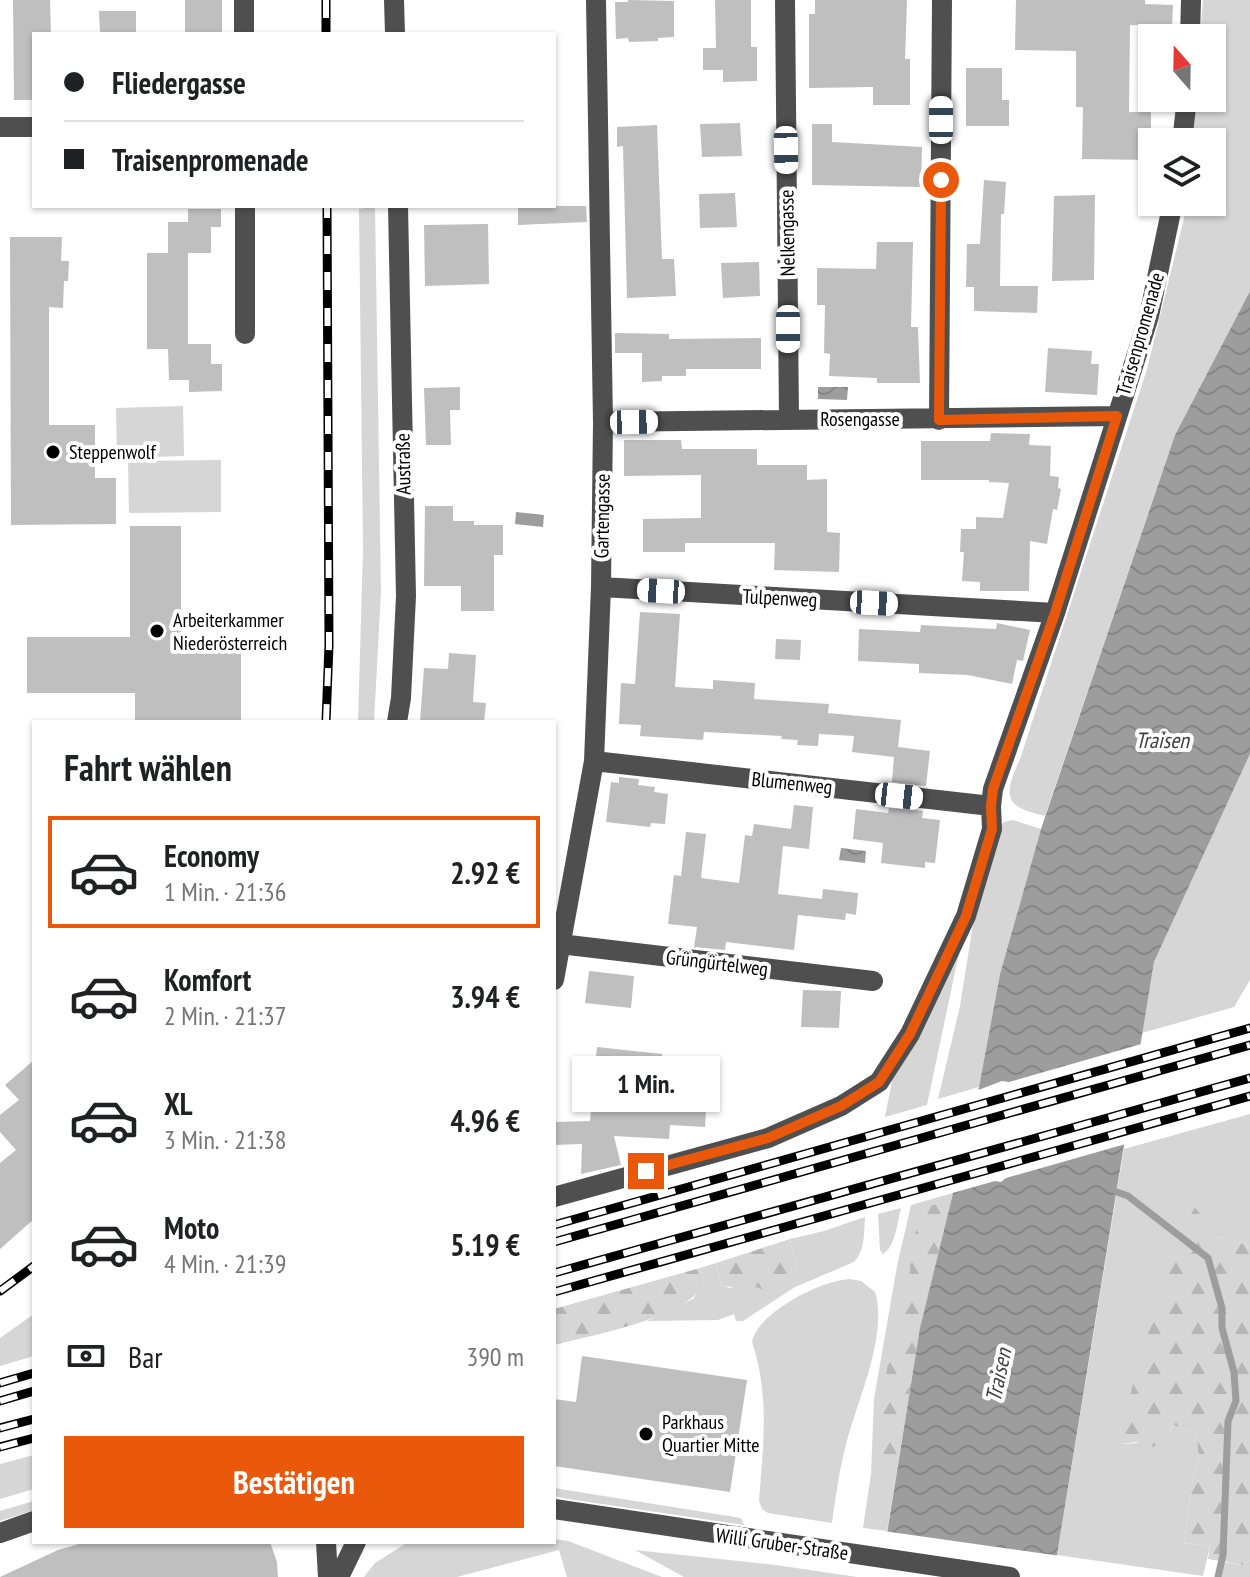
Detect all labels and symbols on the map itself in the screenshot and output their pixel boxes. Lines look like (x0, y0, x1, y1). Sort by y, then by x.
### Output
north arrow (1138, 24, 1226, 112)
car (929, 96, 953, 144)
car (774, 126, 798, 174)
route start (923, 162, 959, 198)
street label: Nelkengasse (773, 189, 801, 277)
street label: Traisenpromenade (1110, 270, 1170, 398)
car (776, 305, 800, 353)
street label: Rosengasse (820, 406, 900, 432)
car (610, 410, 658, 434)
street label: Austraße (389, 433, 417, 495)
place label: Steppenwolf (69, 439, 157, 465)
marker: Steppenwolf (44, 443, 62, 461)
street label: Gartengasse (588, 473, 616, 559)
car (636, 578, 686, 604)
street label: Tulpenweg (742, 583, 818, 613)
car (849, 590, 899, 616)
place label: Arbeiterkammer Niederösterreich (173, 607, 287, 656)
marker: Arbeiterkammer Niederösterreich (148, 622, 166, 640)
water label: Traisen (1135, 726, 1190, 754)
street label: Blumenweg (750, 766, 834, 800)
car (874, 782, 924, 810)
street label: Grüngürtelweg (664, 944, 770, 982)
callout: 1 Min. (572, 1055, 720, 1111)
route end (628, 1153, 664, 1189)
water label: Traisen (979, 1344, 1018, 1404)
place label: Parkhaus Quartier Mitte (662, 1409, 760, 1458)
marker: Parkhaus Quartier Mitte (637, 1425, 655, 1443)
street label: Willi Gruber-Straße (714, 1522, 850, 1566)

